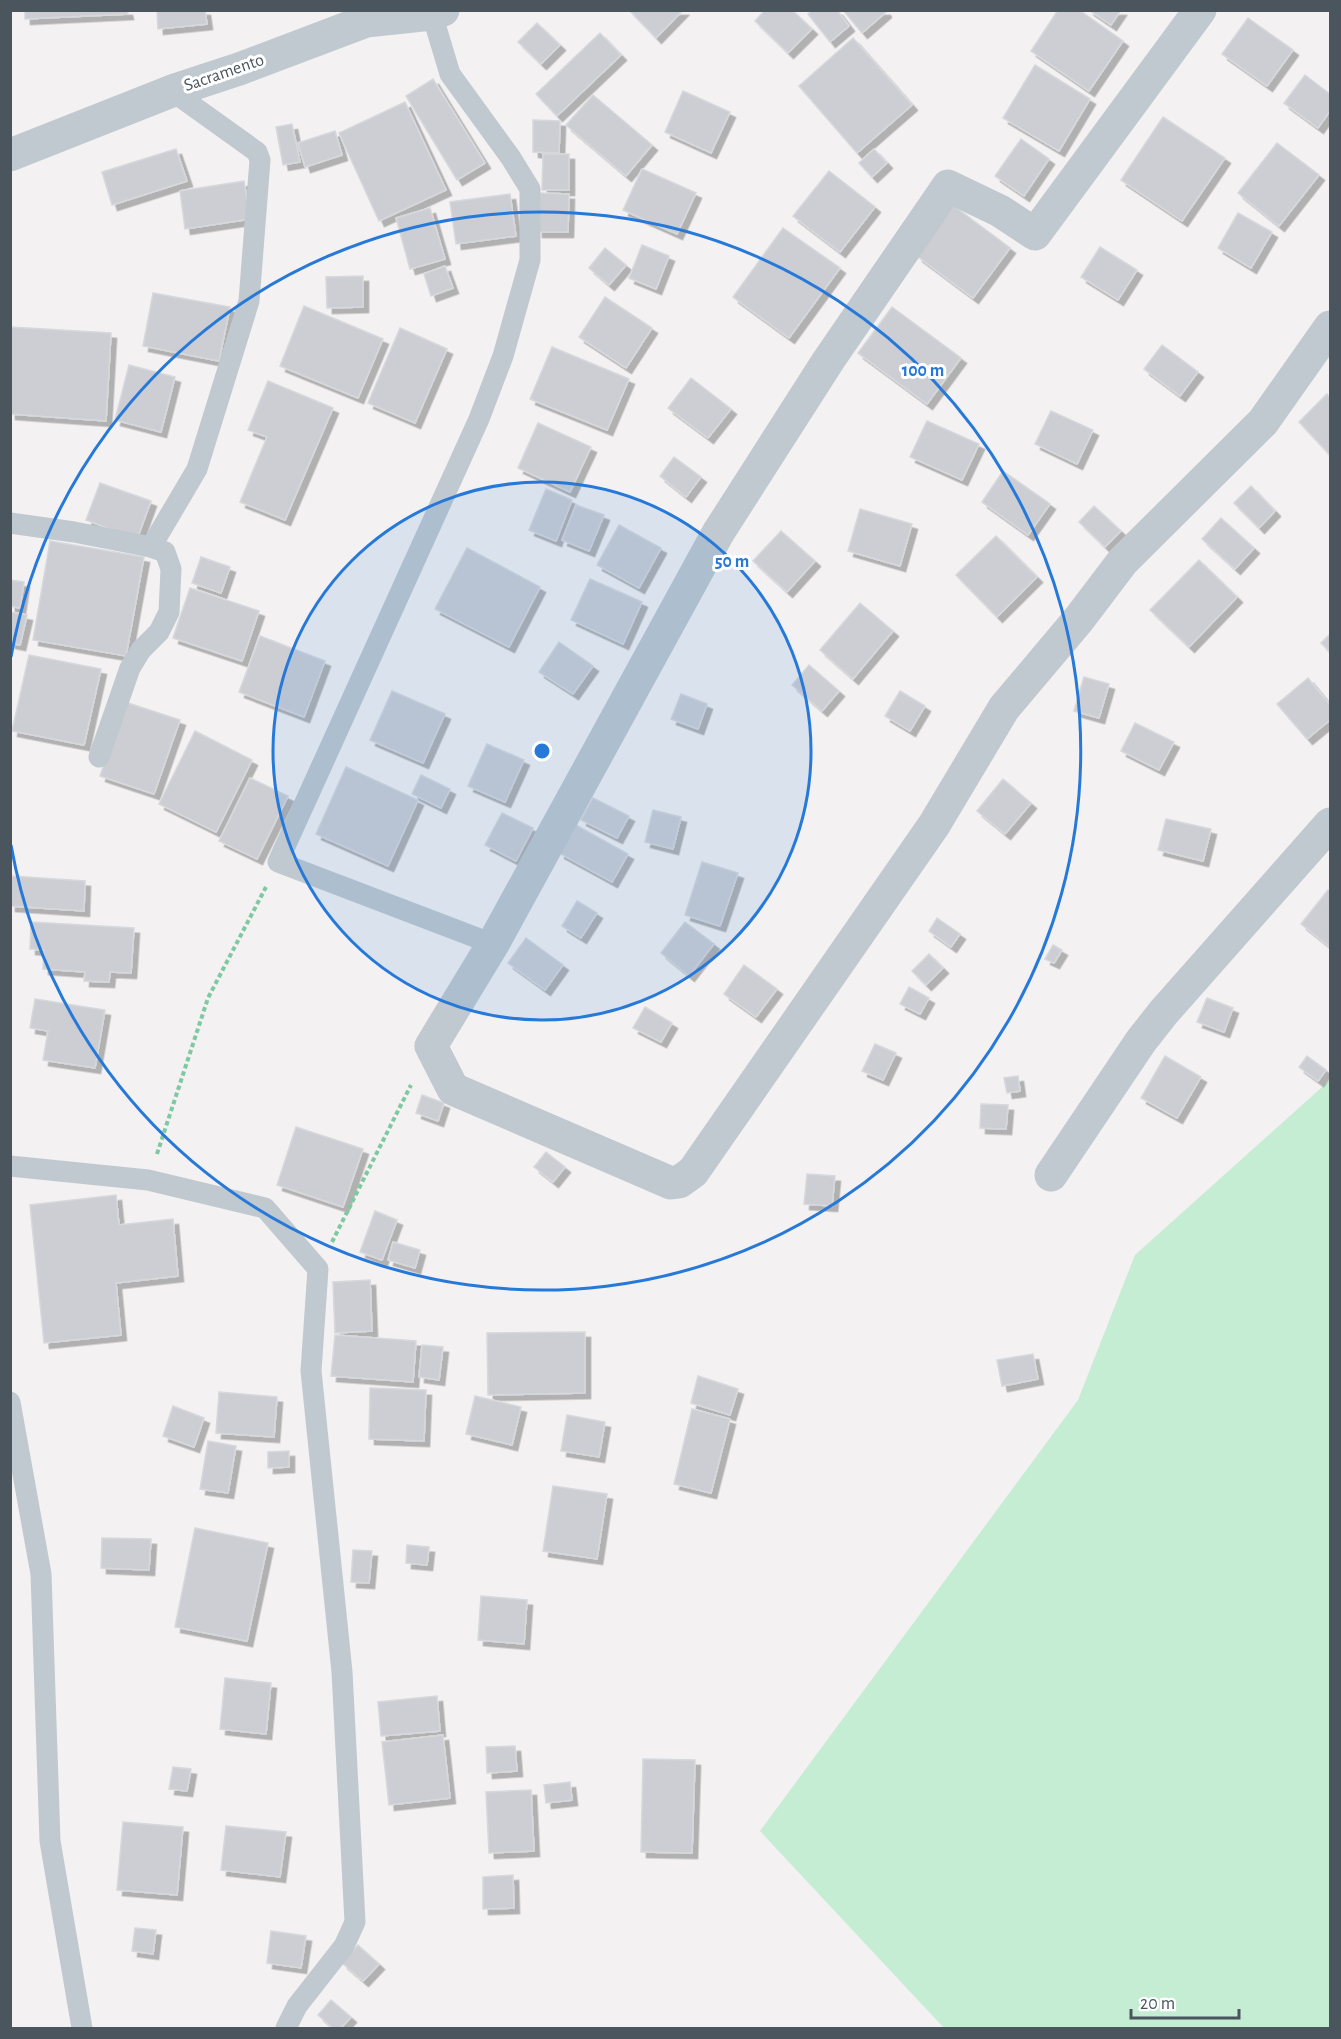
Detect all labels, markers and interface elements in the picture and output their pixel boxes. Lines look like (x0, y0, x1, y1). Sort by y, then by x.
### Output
street label: Sacramento (182, 51, 266, 95)
text: 100 m (902, 362, 944, 380)
text: 50 m (715, 553, 749, 571)
centre of rings (532, 741, 552, 761)
scale bar (1131, 1982, 1239, 2020)
text: 20 m (1140, 1995, 1175, 2013)

